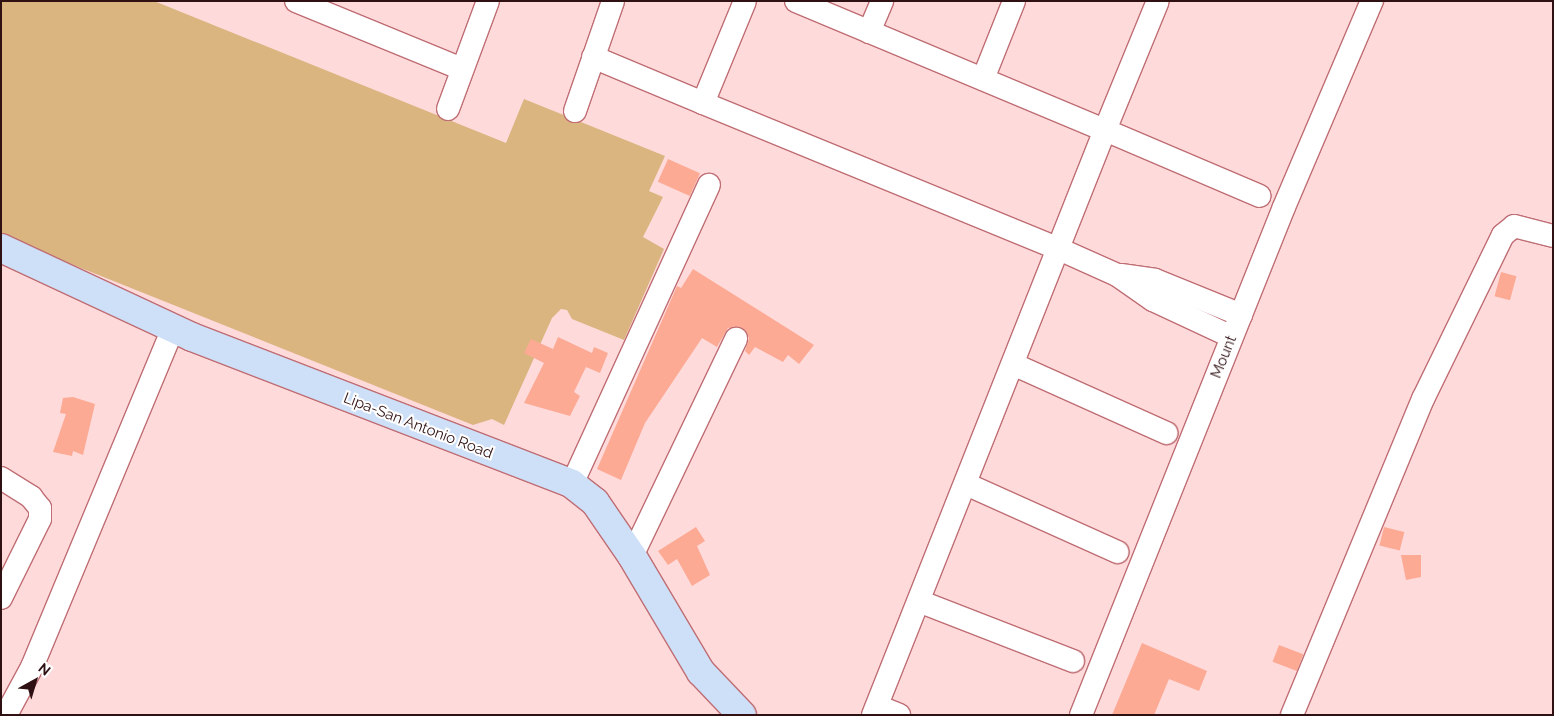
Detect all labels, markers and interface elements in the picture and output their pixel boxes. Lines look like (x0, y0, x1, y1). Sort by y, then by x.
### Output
street label: Mount (1207, 333, 1241, 381)
street label: Lipa-San Antonio Road (341, 389, 495, 463)
north arrow (10, 656, 60, 706)
text: N (35, 660, 54, 679)

